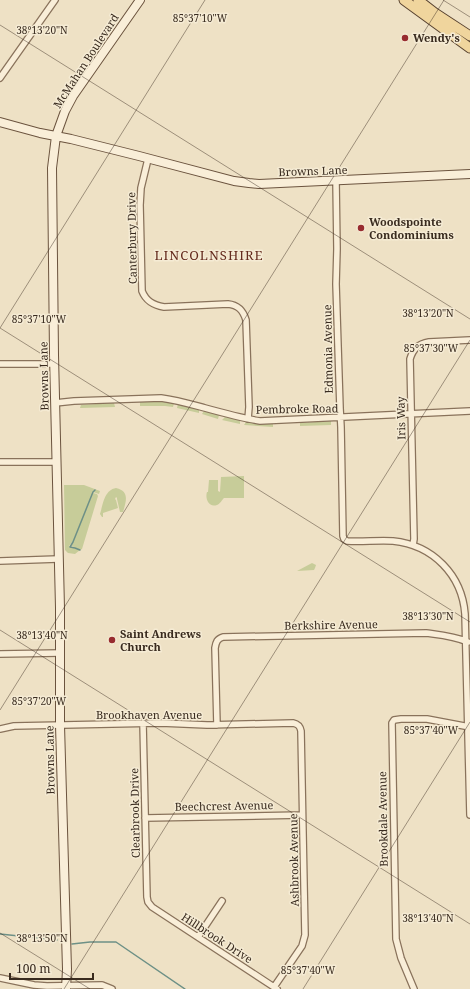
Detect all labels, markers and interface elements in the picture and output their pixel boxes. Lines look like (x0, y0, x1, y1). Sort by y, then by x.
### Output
street label: McMahan Boulevard (49, 10, 122, 111)
text: 85°37'10"W (173, 11, 228, 25)
text: 38°13'20"N (16, 23, 68, 37)
place label: Wendy's (413, 30, 460, 45)
marker: Wendy's (400, 33, 410, 43)
street label: Browns Lane (278, 162, 348, 179)
street label: Canterbury Drive (123, 192, 140, 284)
place label: Woodspointe Condominiums (369, 214, 454, 242)
marker: Woodspointe Condominiums (356, 223, 366, 233)
district label: LINCOLNSHIRE (154, 246, 264, 264)
street label: Edmonia Avenue (319, 304, 336, 394)
text: 38°13'20"N (402, 306, 454, 320)
text: 85°37'10"W (12, 312, 67, 326)
street label: Browns Lane (35, 341, 52, 411)
text: 85°37'30"W (404, 341, 459, 355)
street label: Iris Way (393, 395, 408, 440)
street label: Pembroke Road (256, 400, 339, 417)
text: 38°13'30"N (402, 609, 454, 623)
street label: Berkshire Avenue (284, 616, 378, 633)
place label: Saint Andrews Church (120, 626, 201, 654)
text: 38°13'40"N (16, 628, 68, 642)
marker: Saint Andrews Church (107, 635, 117, 645)
text: 85°37'20"W (12, 694, 67, 708)
street label: Brookhaven Avenue (96, 707, 202, 722)
text: 85°37'40"W (404, 723, 459, 737)
street label: Browns Lane (41, 725, 58, 795)
street label: Clearbrook Drive (126, 768, 143, 858)
street label: Brookdale Avenue (374, 771, 391, 867)
street label: Beechcrest Avenue (174, 797, 274, 814)
street label: Ashbrook Avenue (285, 813, 302, 907)
street label: Hillbrook Drive (179, 909, 256, 966)
text: 38°13'40"N (402, 911, 454, 925)
text: 38°13'50"N (16, 931, 68, 945)
scale bar (10, 955, 93, 981)
text: 100 m (16, 960, 51, 977)
text: 85°37'40"W (281, 963, 336, 977)

